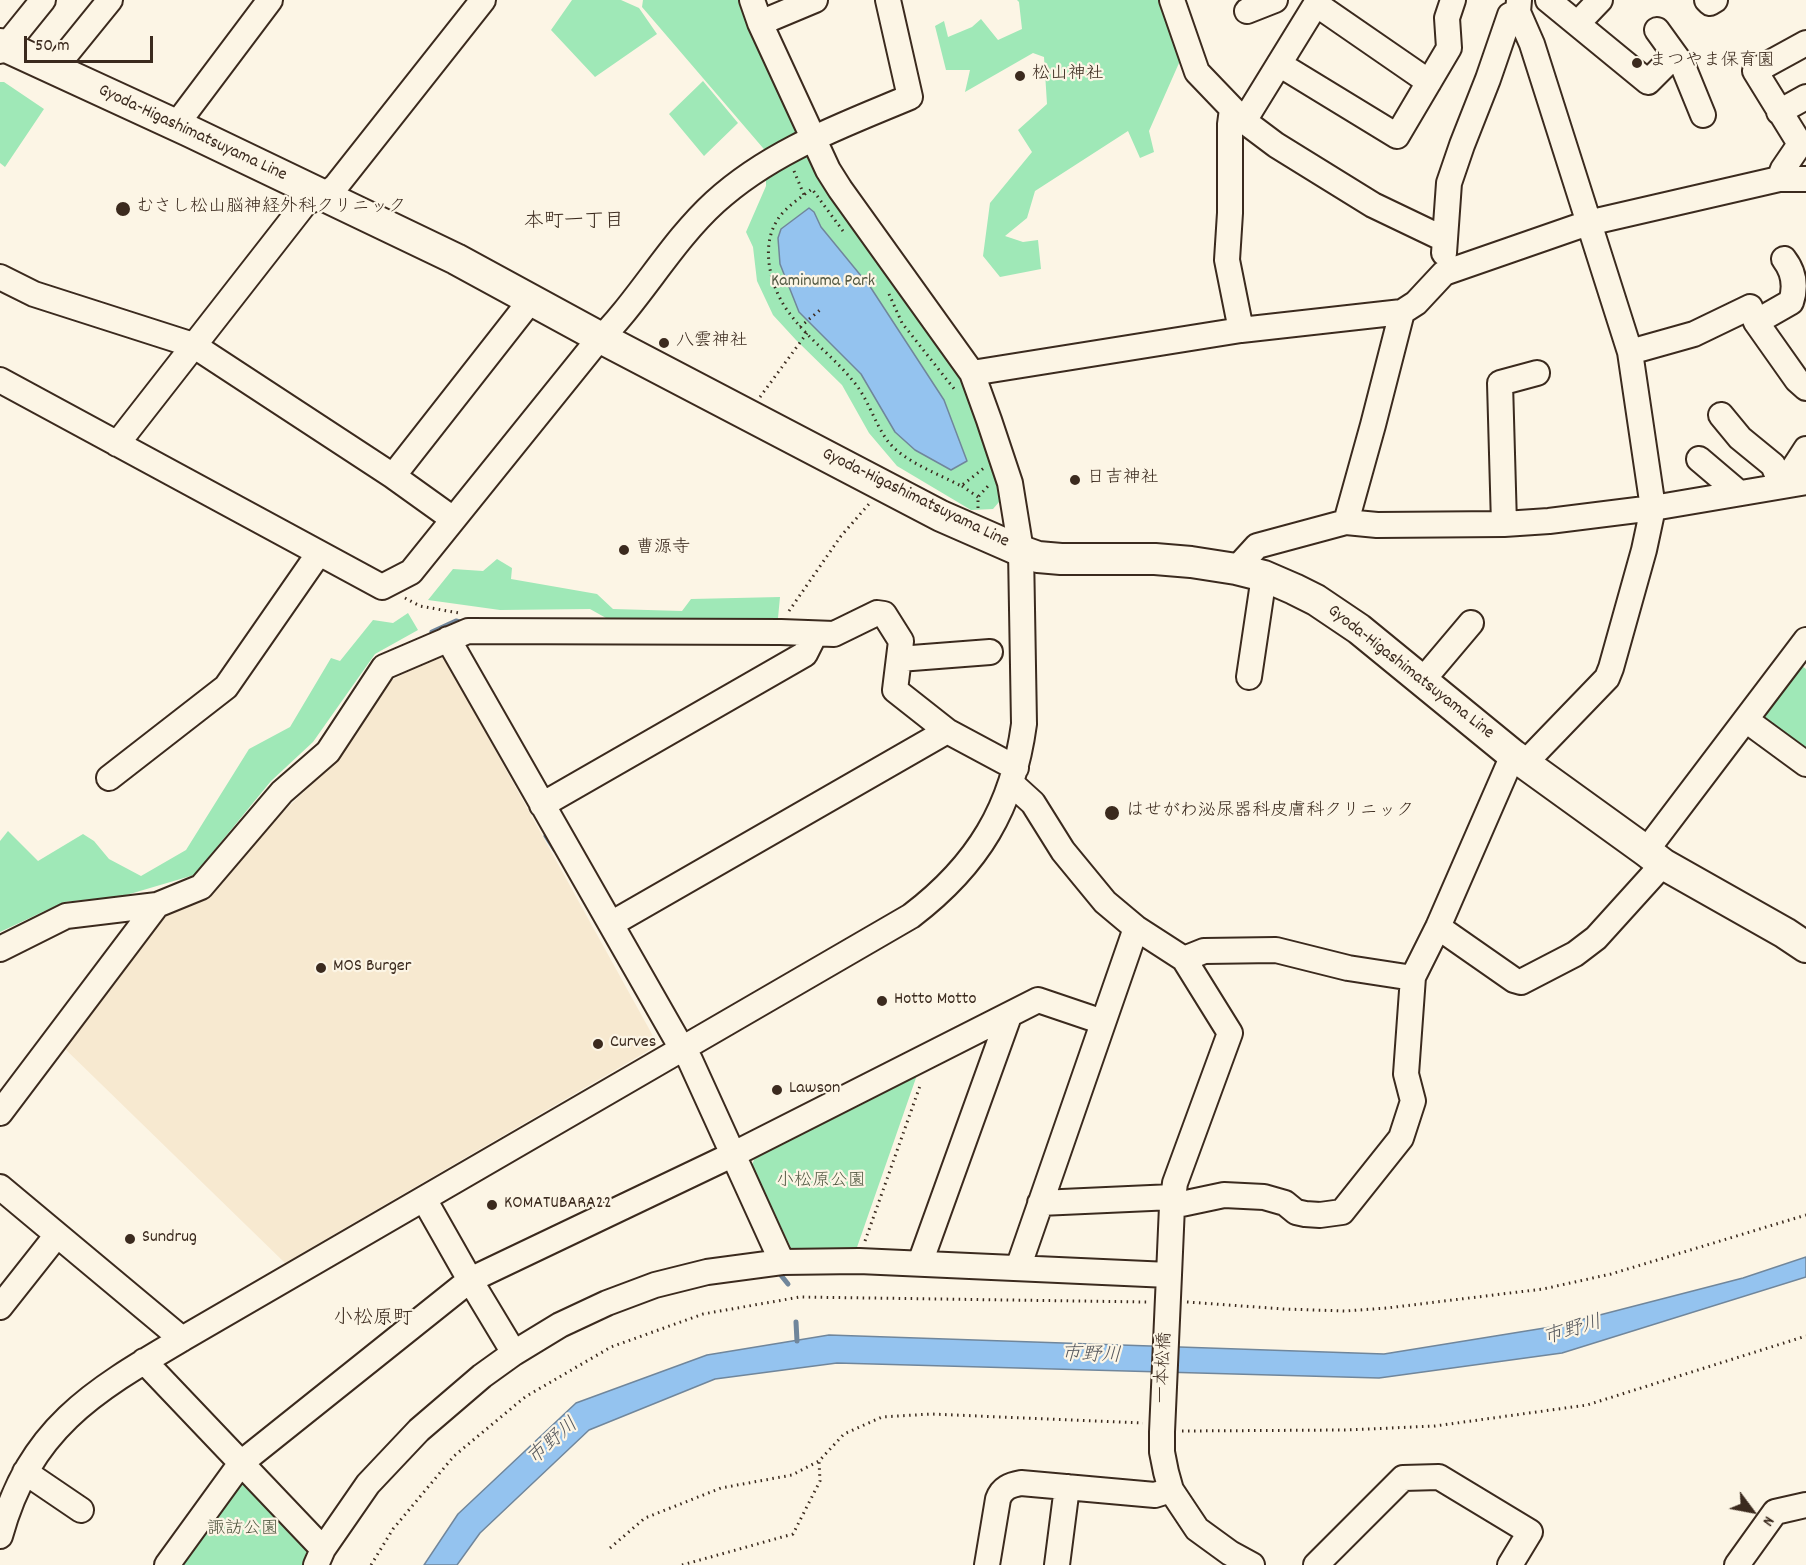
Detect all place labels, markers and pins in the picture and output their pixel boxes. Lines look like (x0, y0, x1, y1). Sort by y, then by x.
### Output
place label: まつやま保育園 (1649, 52, 1775, 74)
marker: まつやま保育園 (1630, 56, 1644, 70)
place label: 松山神社 (1032, 65, 1104, 87)
marker: 松山神社 (1013, 69, 1027, 83)
place label: むさし松山脳神経外科クリニック (136, 198, 406, 220)
marker: むさし松山脳神経外科クリニック (114, 200, 132, 218)
place label: 八雲神社 (676, 332, 748, 354)
marker: 八雲神社 (657, 336, 671, 350)
place label: 日吉神社 (1087, 469, 1159, 491)
marker: 日吉神社 (1068, 473, 1082, 487)
place label: 曹源寺 (636, 539, 690, 561)
marker: 曹源寺 (617, 543, 631, 557)
place label: はせがわ泌尿器科皮膚科クリニック (1126, 802, 1414, 824)
marker: はせがわ泌尿器科皮膚科クリニック (1103, 804, 1121, 822)
place label: MOS Burger (333, 957, 411, 979)
marker: MOS Burger (314, 961, 328, 975)
place label: Hotto Motto (894, 990, 976, 1012)
marker: Hotto Motto (875, 994, 889, 1008)
place label: Curves (610, 1033, 656, 1055)
marker: Curves (591, 1037, 605, 1051)
place label: Lawson (789, 1079, 840, 1101)
marker: Lawson (770, 1083, 784, 1097)
place label: KOMATUBARA22 (504, 1194, 612, 1216)
marker: KOMATUBARA22 (485, 1198, 499, 1212)
place label: Sundrug (142, 1228, 197, 1250)
marker: Sundrug (123, 1232, 137, 1246)

